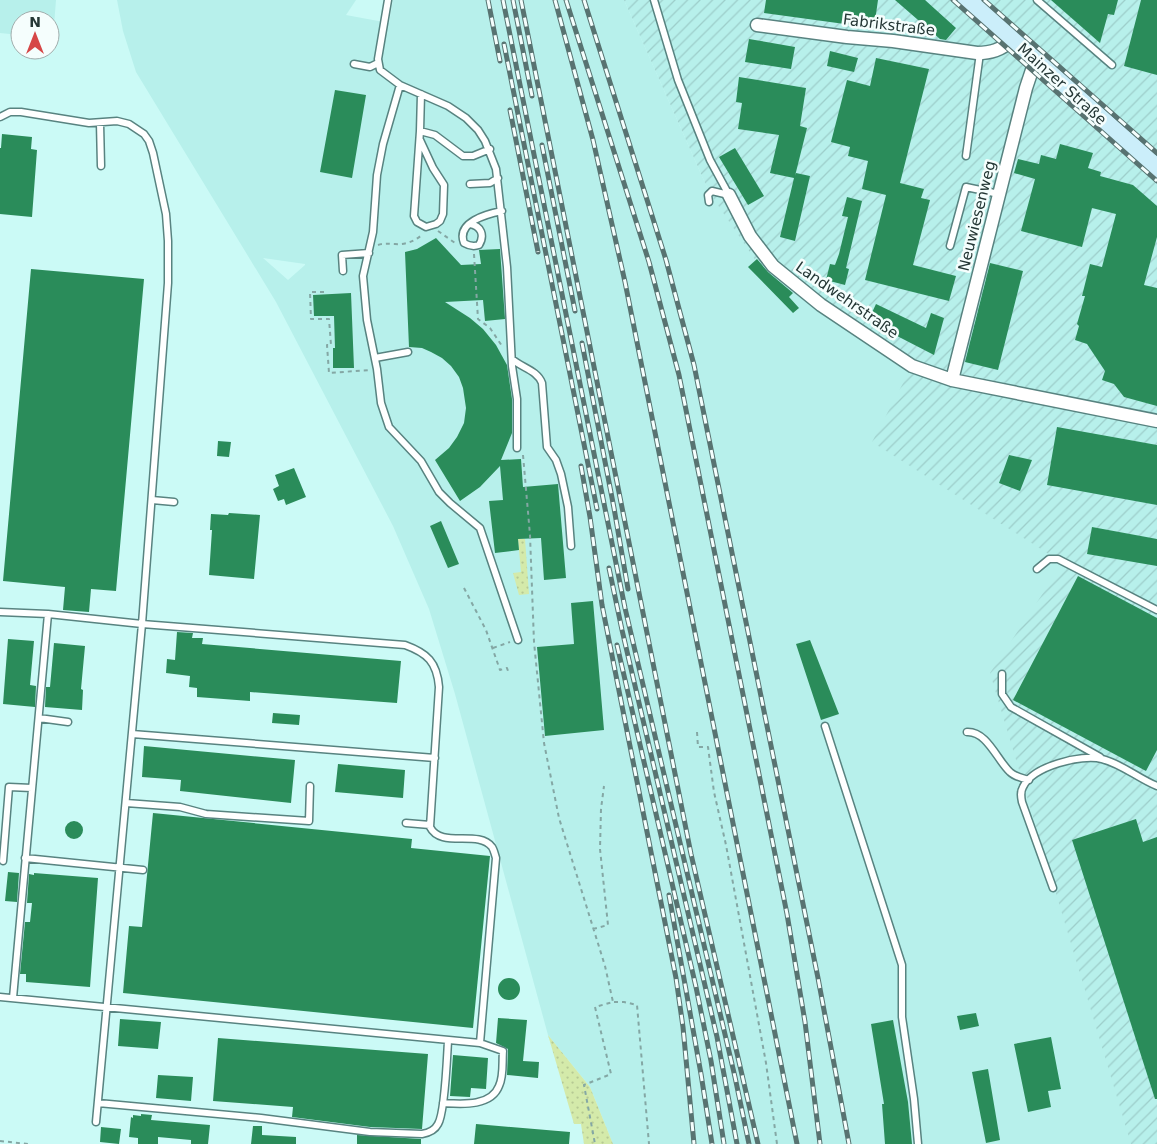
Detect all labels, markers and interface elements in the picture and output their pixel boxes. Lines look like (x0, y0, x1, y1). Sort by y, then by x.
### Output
north arrow (10, 10, 60, 60)
street label: Fabrikstraße (842, 10, 936, 40)
text: N (29, 14, 41, 30)
street label: Mainzer Straße (1014, 39, 1110, 129)
street label: Neuwiesenweg (955, 159, 999, 273)
street label: Landwehrstraße (792, 258, 902, 342)

